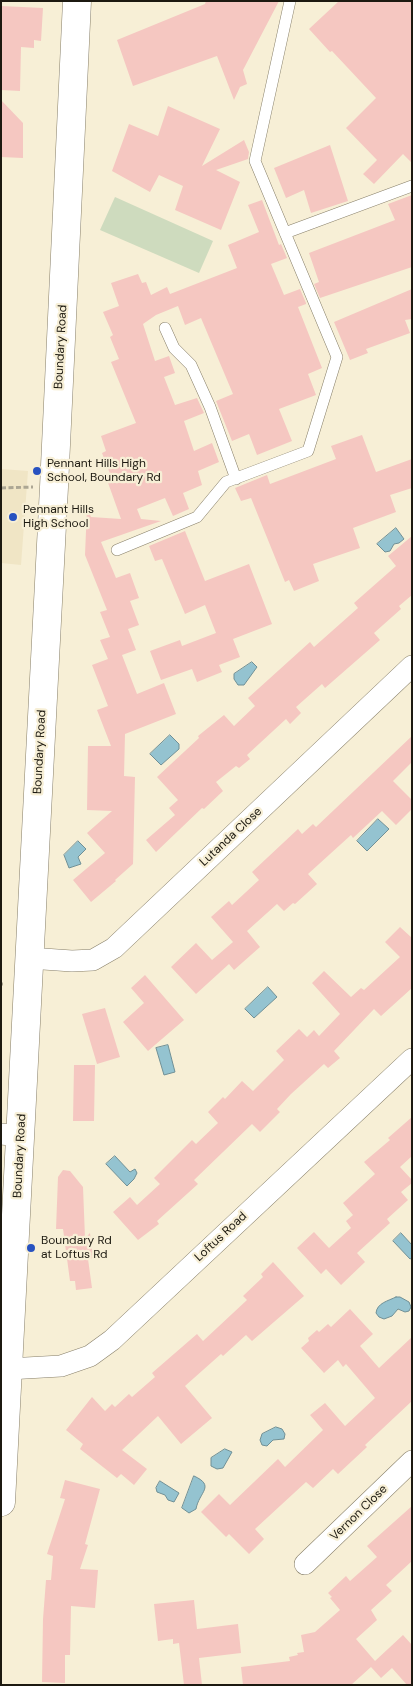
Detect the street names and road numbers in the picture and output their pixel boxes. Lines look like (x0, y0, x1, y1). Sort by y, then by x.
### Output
street label: Boundary Road (52, 304, 70, 390)
street label: Boundary Road (31, 709, 49, 795)
street label: Lutanda Close (197, 805, 265, 869)
street label: Boundary Road (11, 1113, 29, 1199)
street label: Loftus Road (192, 1209, 250, 1265)
street label: Vernon Close (327, 1482, 391, 1544)

